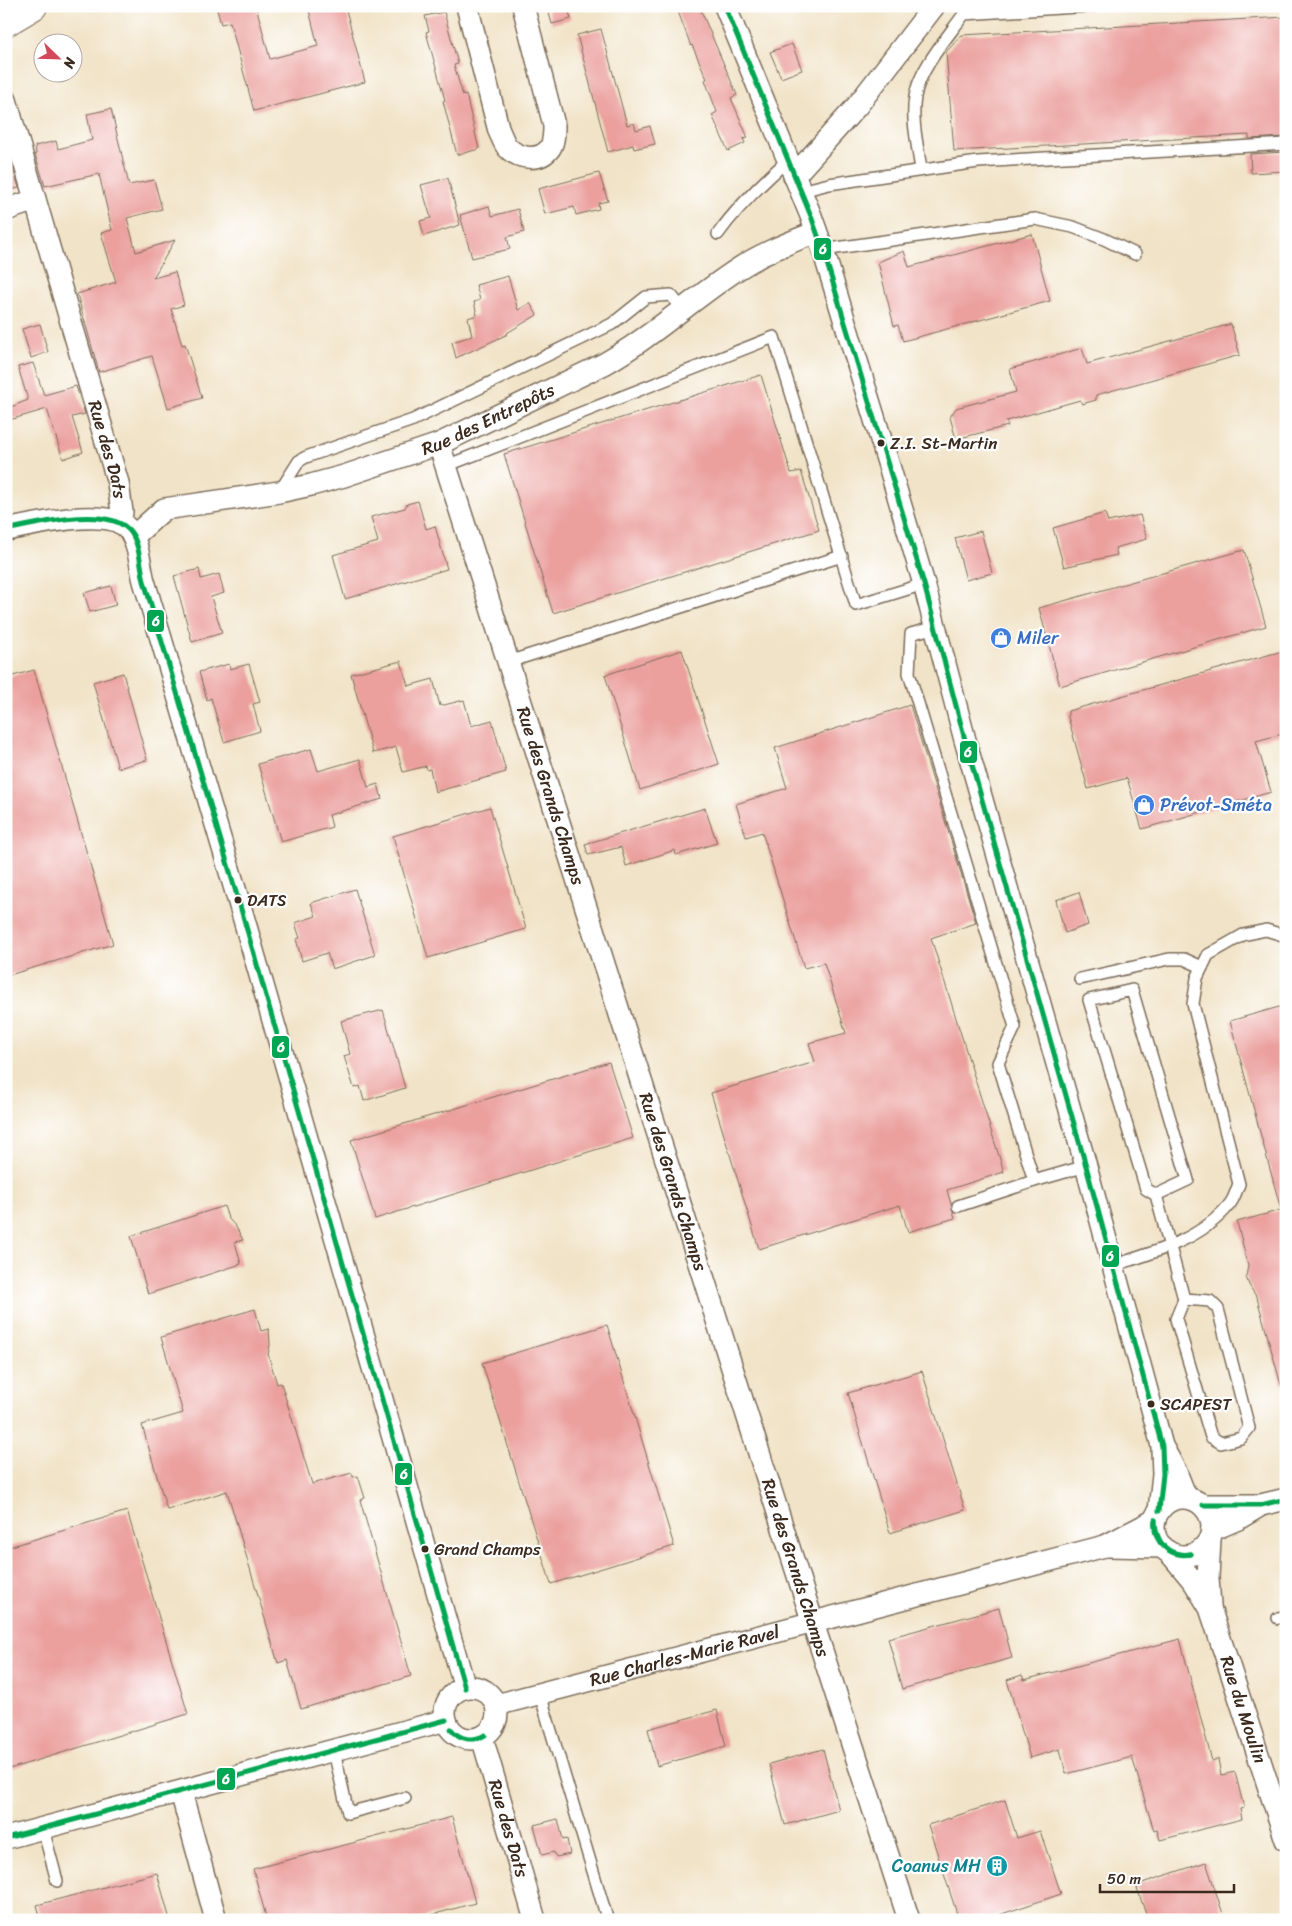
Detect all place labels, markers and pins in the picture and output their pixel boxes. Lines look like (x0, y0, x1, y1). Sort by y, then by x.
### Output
place label: Z.I. St-Martin (890, 428, 997, 458)
marker: Z.I. St-Martin (876, 438, 886, 448)
place label: Miler (1017, 622, 1060, 654)
shop icon: Miler (989, 626, 1013, 650)
place label: Prévot-Sméta (1160, 789, 1272, 821)
shop icon: Prévot-Sméta (1132, 793, 1156, 817)
place label: DATS (247, 885, 286, 915)
marker: DATS (233, 895, 243, 905)
place label: SCAPEST (1160, 1389, 1232, 1419)
marker: SCAPEST (1146, 1399, 1156, 1409)
place label: Grand Champs (434, 1534, 541, 1564)
marker: Grand Champs (420, 1544, 430, 1554)
place label: Coanus MH (892, 1850, 981, 1882)
building icon: Coanus MH (985, 1854, 1009, 1878)

